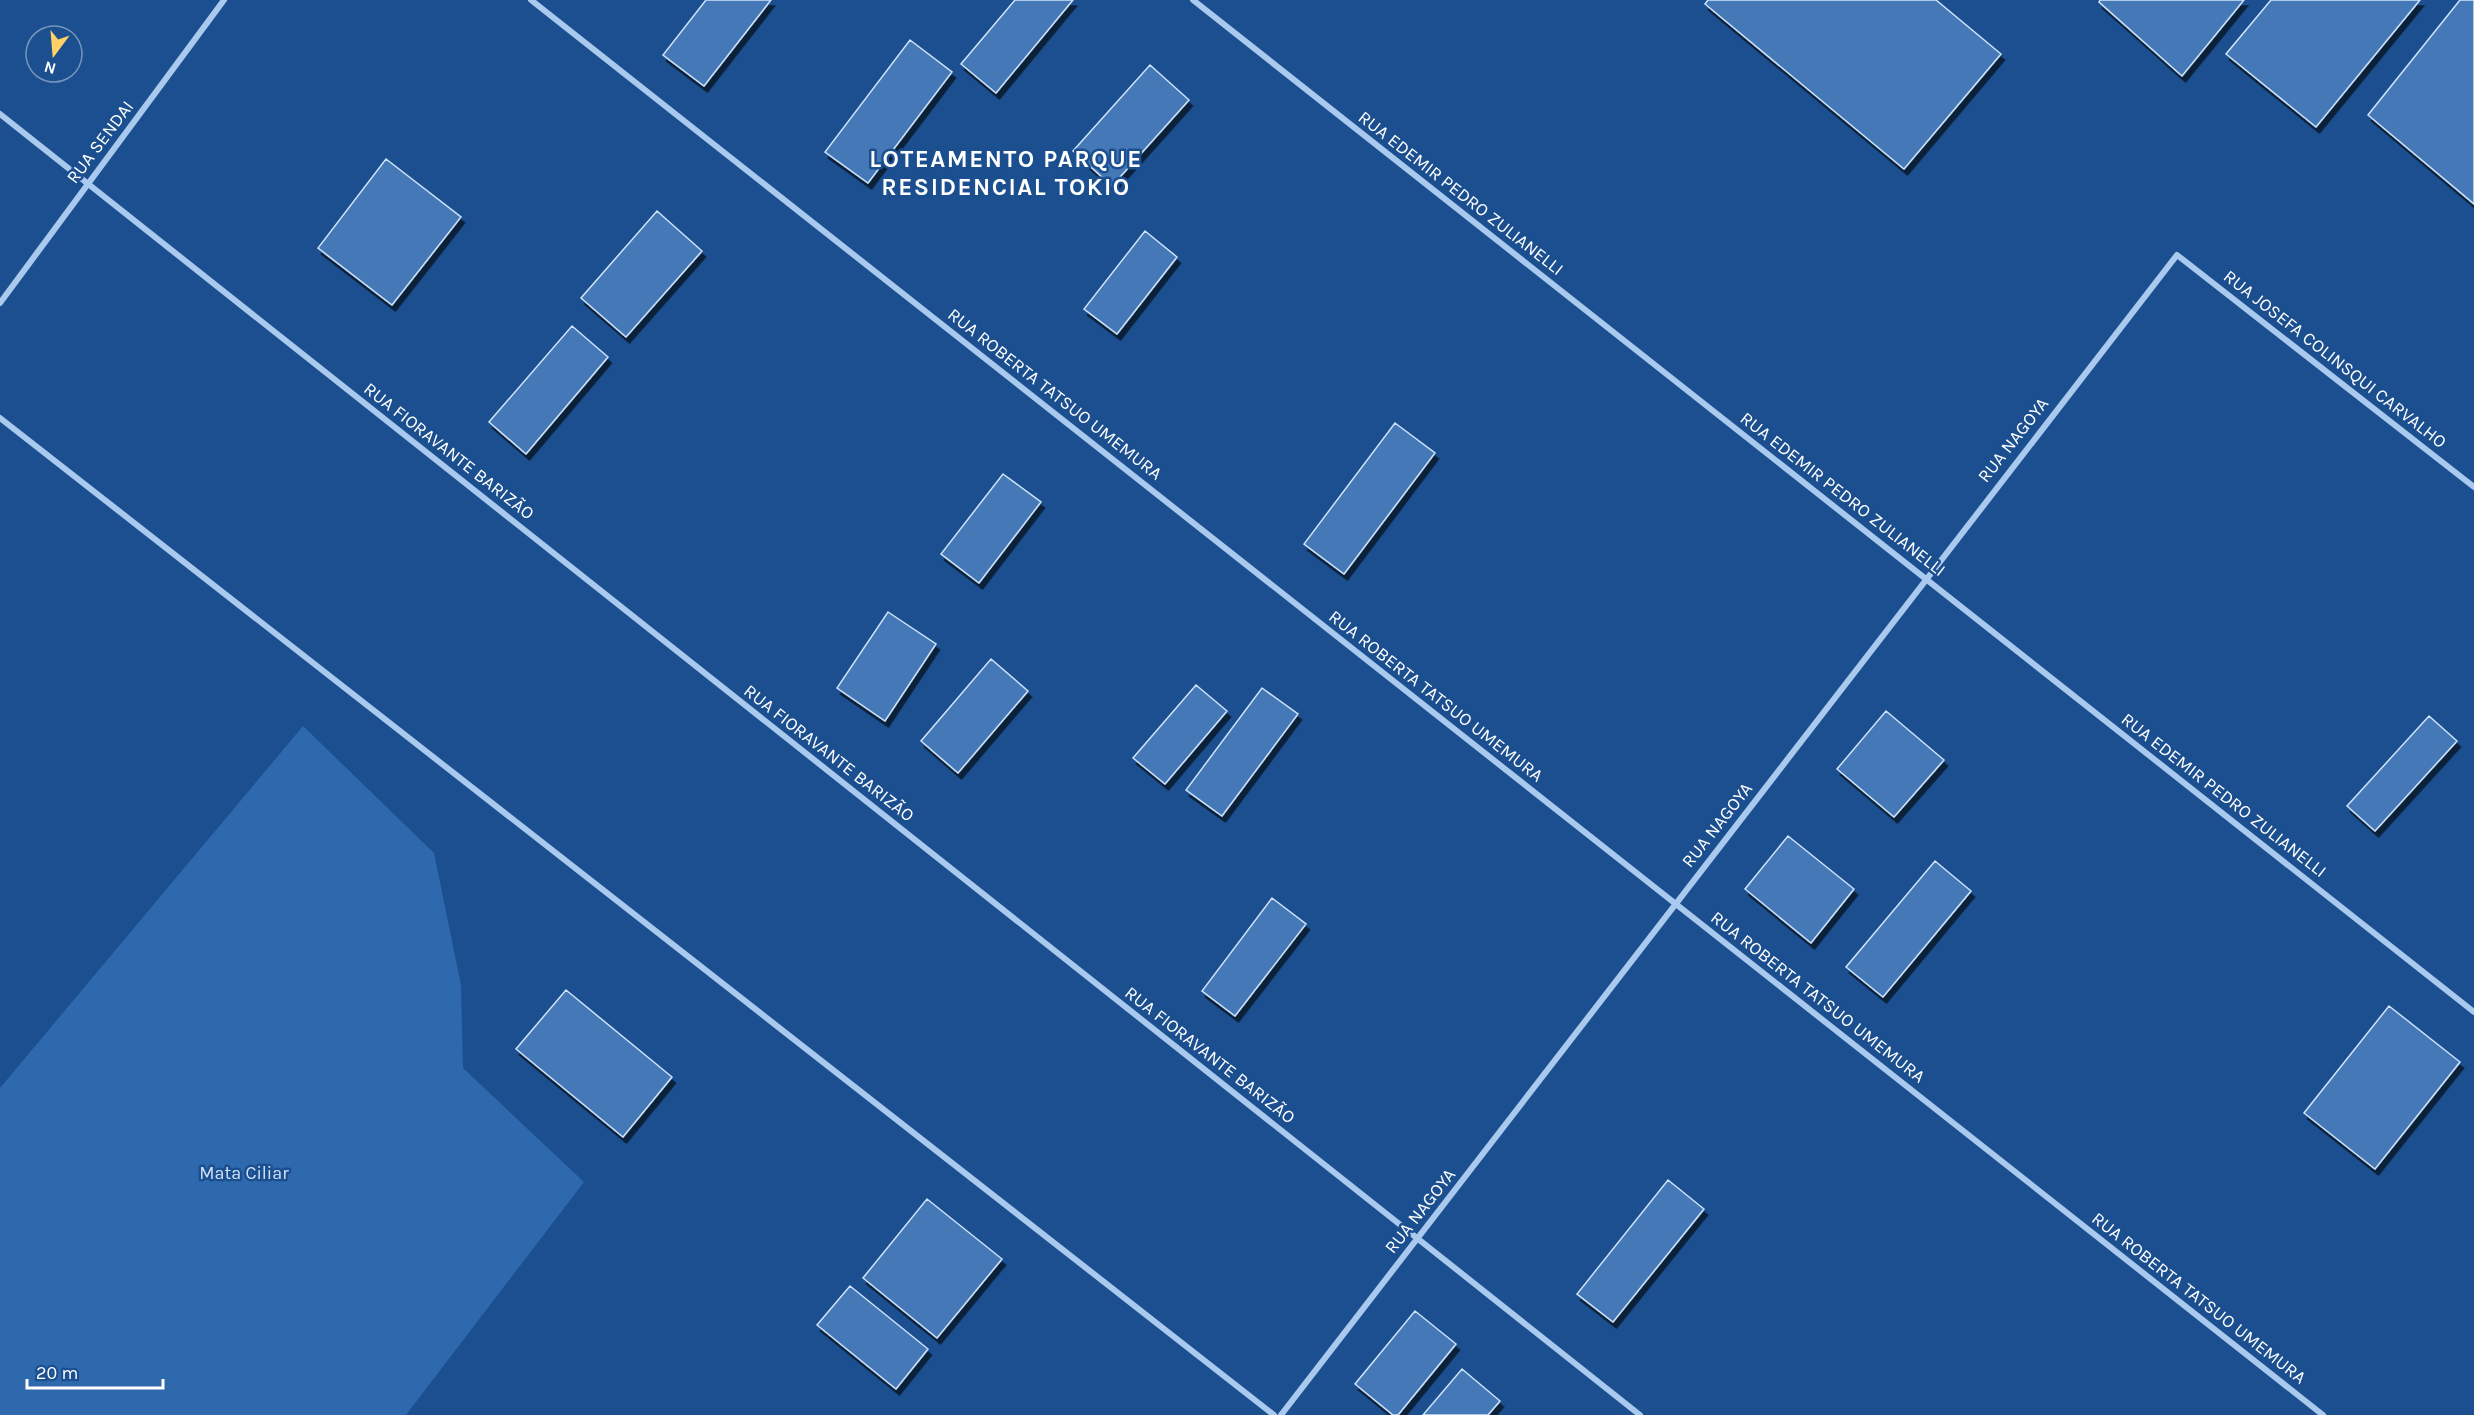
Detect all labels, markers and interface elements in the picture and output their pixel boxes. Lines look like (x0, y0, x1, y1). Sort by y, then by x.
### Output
north arrow (24, 24, 84, 84)
text: N (42, 57, 58, 79)
street label: RUA SENDAI (62, 96, 138, 188)
street label: RUA EDEMIR PEDRO ZULIANELLI (1354, 106, 1568, 280)
district label: LOTEAMENTO PARQUE RESIDENCIAL TOKIO (869, 145, 1143, 201)
street label: RUA JOSEFA COLINSQUI CARVALHO (2219, 265, 2451, 453)
street label: RUA ROBERTA TATSUO UMEMURA (943, 303, 1167, 485)
street label: RUA FIORAVANTE BARIZÃO (359, 378, 539, 524)
street label: RUA NAGOYA (1973, 393, 2053, 487)
street label: RUA EDEMIR PEDRO ZULIANELLI (1736, 407, 1950, 581)
street label: RUA ROBERTA TATSUO UMEMURA (1324, 605, 1548, 787)
street label: RUA FIORAVANTE BARIZÃO (739, 680, 919, 826)
street label: RUA EDEMIR PEDRO ZULIANELLI (2117, 708, 2331, 882)
street label: RUA NAGOYA (1677, 778, 1757, 872)
street label: RUA ROBERTA TATSUO UMEMURA (1706, 906, 1930, 1088)
street label: RUA FIORAVANTE BARIZÃO (1120, 982, 1300, 1128)
park label: Mata Ciliar (199, 1162, 289, 1184)
street label: RUA NAGOYA (1380, 1164, 1460, 1258)
street label: RUA ROBERTA TATSUO UMEMURA (2087, 1207, 2311, 1389)
scale bar (27, 1352, 164, 1390)
text: 20 m (36, 1362, 78, 1384)

